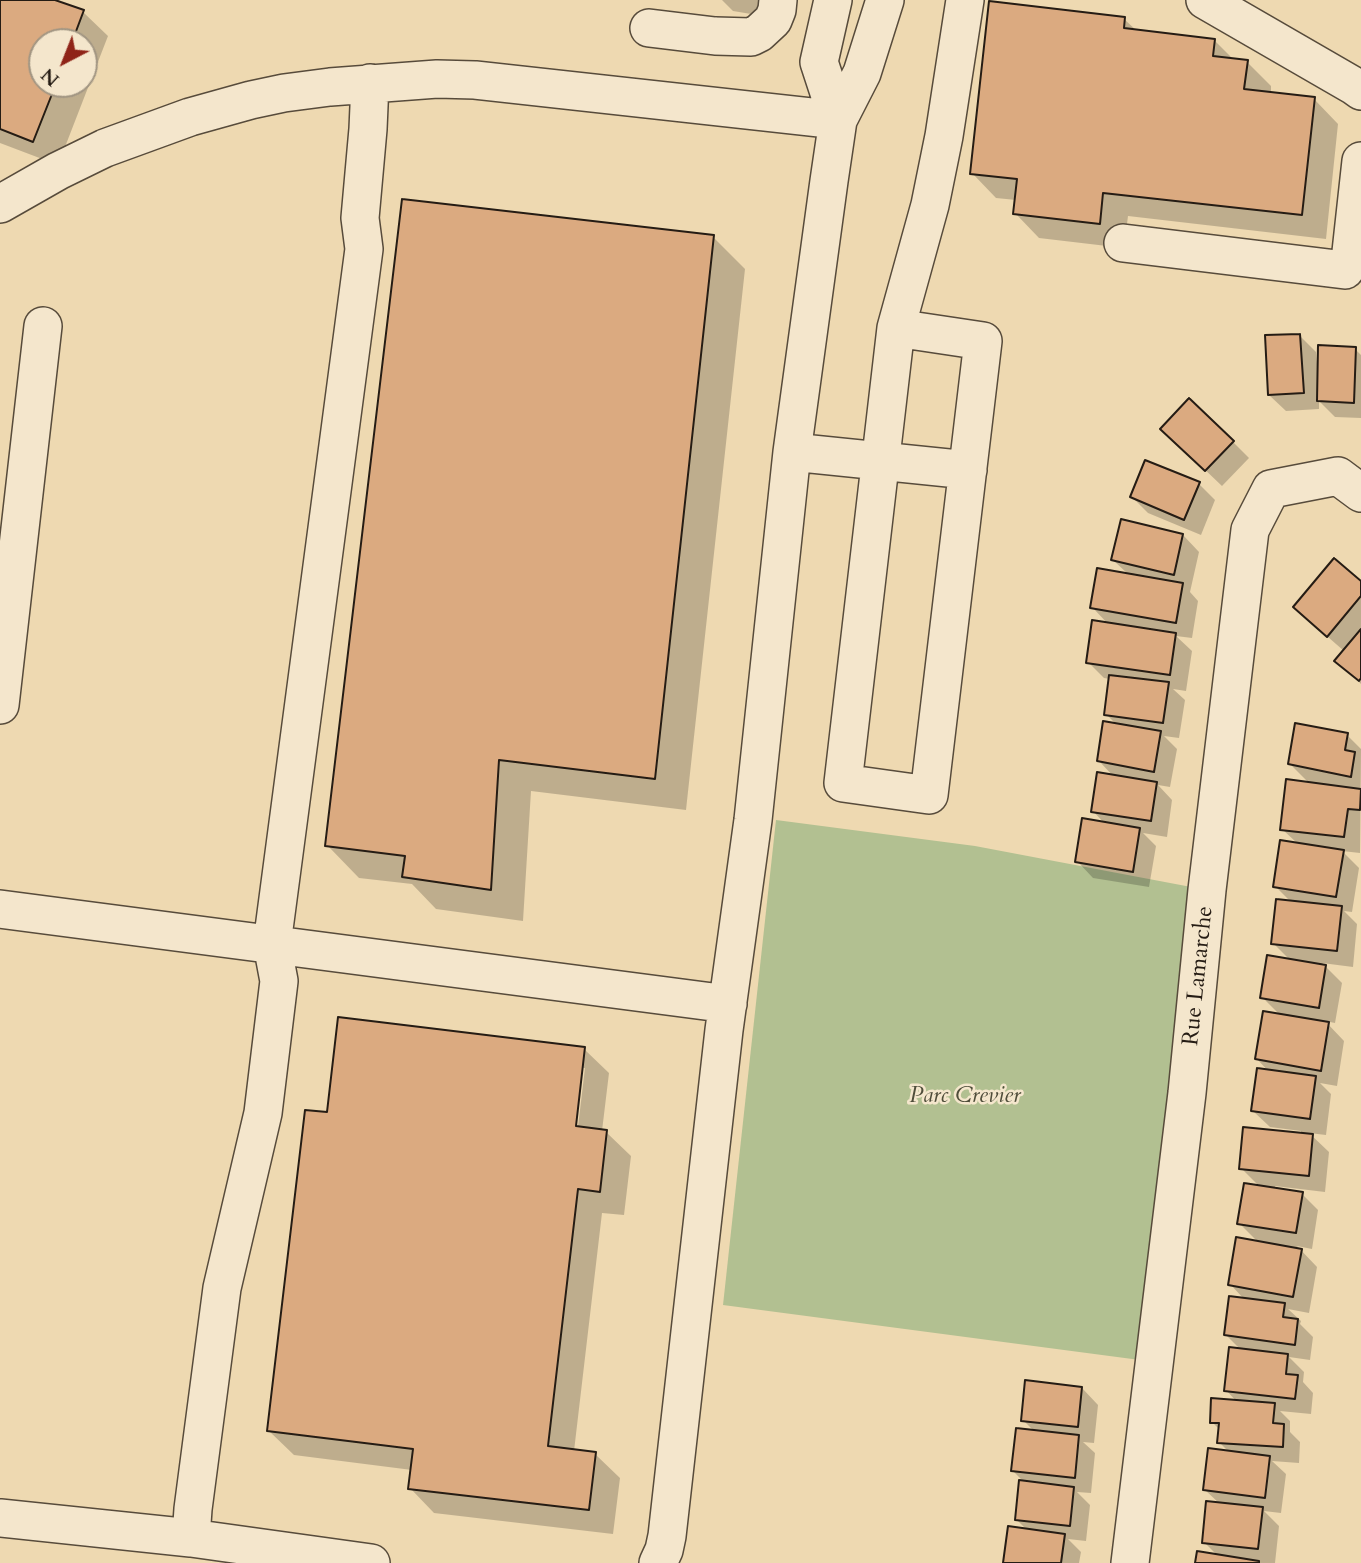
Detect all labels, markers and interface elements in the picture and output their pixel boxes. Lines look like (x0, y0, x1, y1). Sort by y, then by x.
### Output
north arrow (28, 28, 98, 98)
text: N (35, 62, 65, 92)
street label: Rue Lamarche (1178, 905, 1220, 1047)
park label: Parc Crevier (909, 1083, 1021, 1111)

